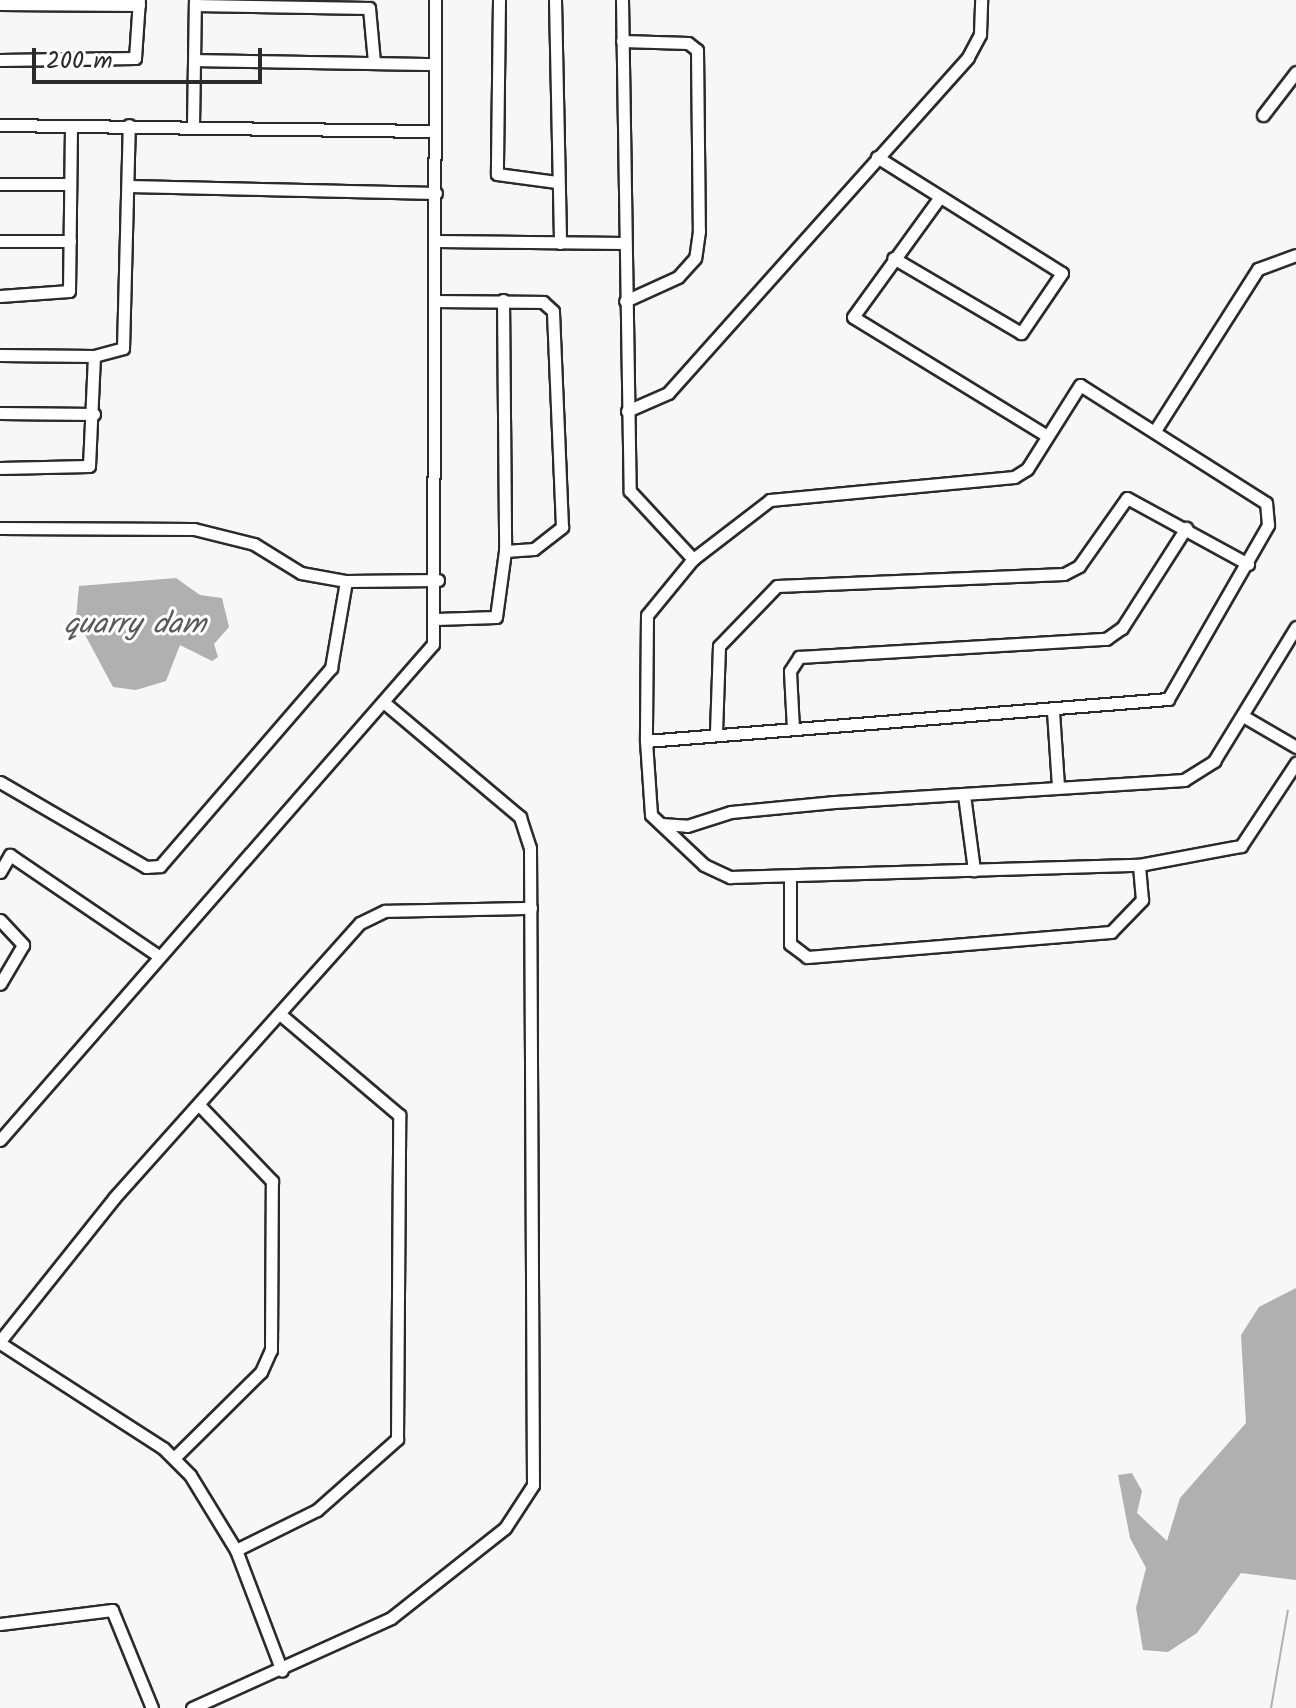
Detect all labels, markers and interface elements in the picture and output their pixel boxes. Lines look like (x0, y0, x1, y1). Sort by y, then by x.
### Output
scale bar (36, 32, 266, 82)
text: 200 m (46, 42, 113, 81)
water label: quarry dam (64, 607, 206, 643)

